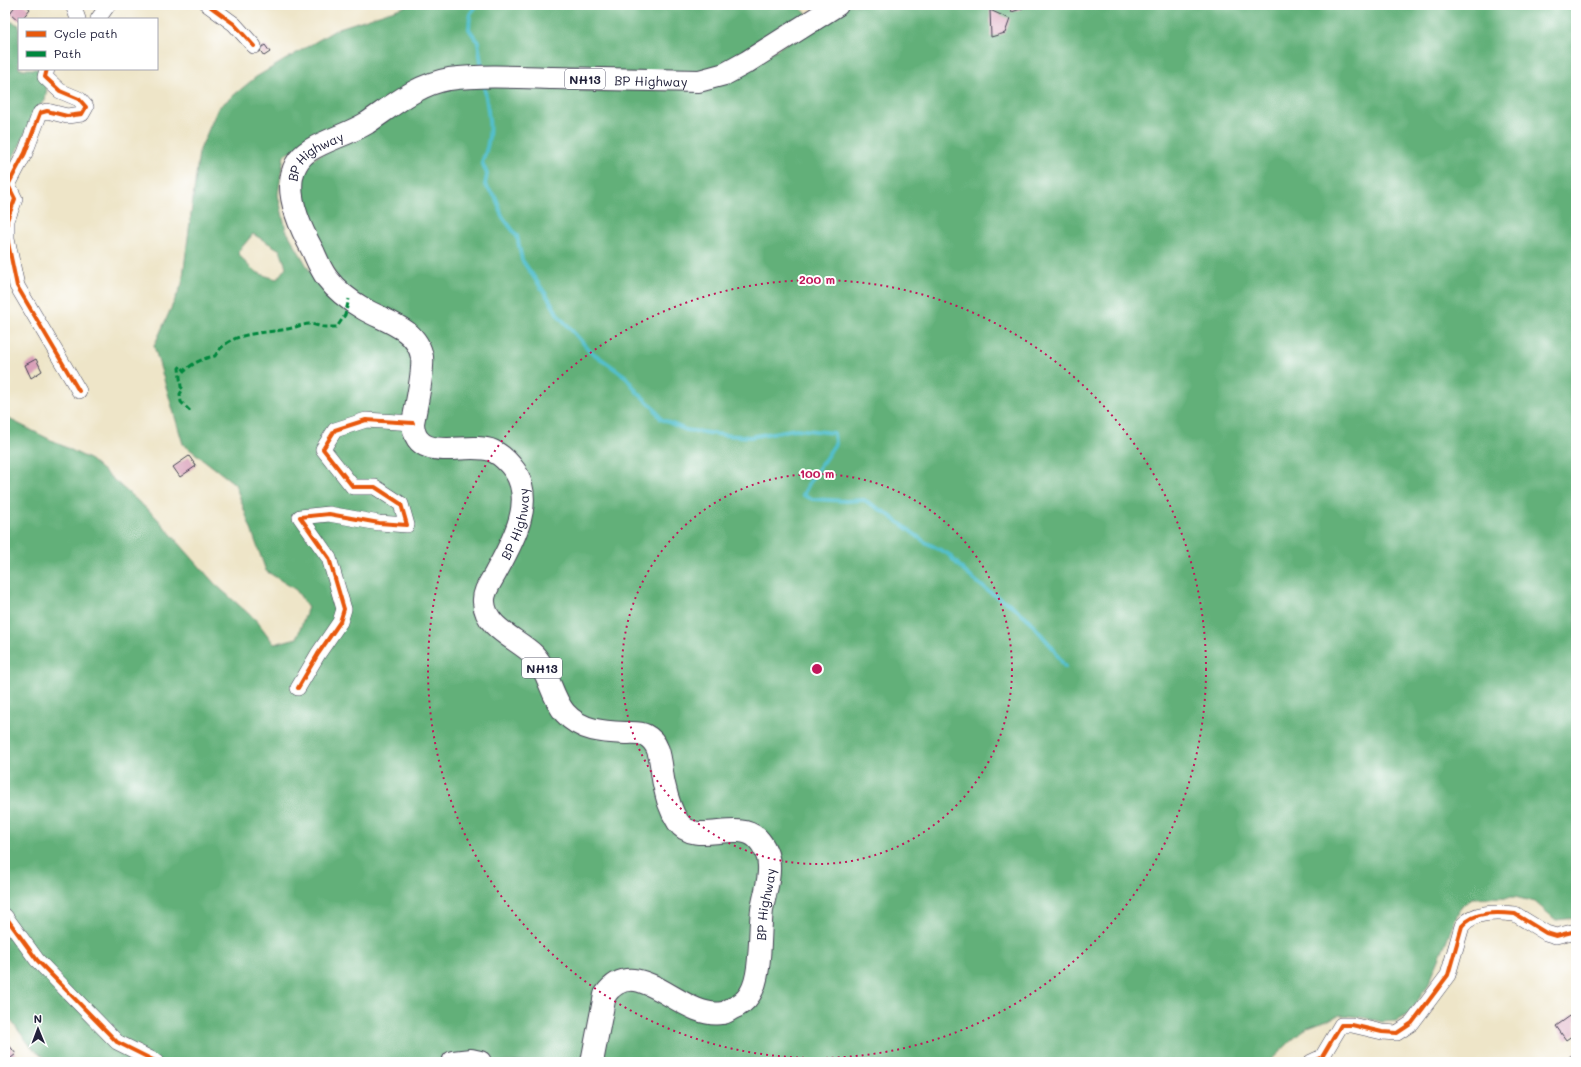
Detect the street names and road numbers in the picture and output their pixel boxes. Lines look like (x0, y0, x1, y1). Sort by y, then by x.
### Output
road number: NH13 (565, 69, 605, 89)
street label: BP Highway (614, 71, 688, 89)
street label: BP Highway (283, 127, 346, 182)
street label: BP Highway (496, 487, 531, 562)
road number: NH13 (522, 658, 562, 678)
street label: BP Highway (752, 868, 778, 941)

